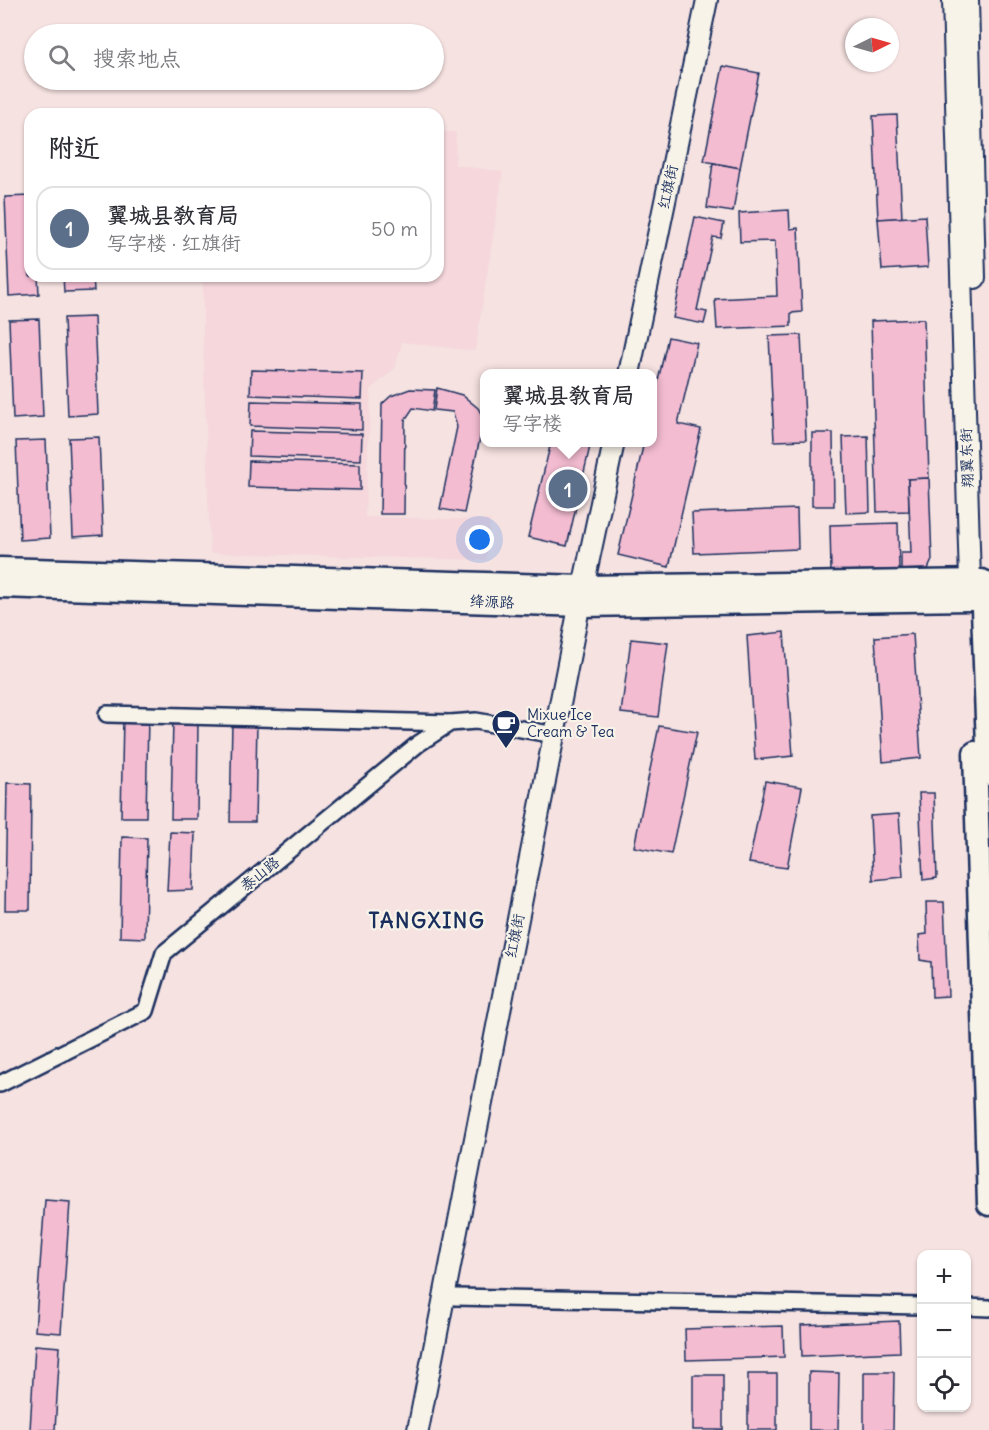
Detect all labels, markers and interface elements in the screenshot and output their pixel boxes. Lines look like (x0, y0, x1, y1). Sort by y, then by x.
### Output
north arrow (845, 18, 899, 72)
search box (24, 24, 444, 90)
icon: search (45, 41, 78, 74)
text: 搜索地点 (93, 44, 181, 72)
text: 附近 (48, 131, 100, 164)
street label: 红旗街 (654, 163, 681, 211)
text: 翼城县教育局 (107, 201, 239, 229)
text: 1 (66, 216, 73, 241)
text: 50 m (371, 216, 418, 241)
text: 写字楼 · 红旗街 (107, 230, 241, 255)
popup (480, 369, 657, 447)
text: 翼城县教育局 (502, 381, 635, 409)
text: 写字楼 (502, 410, 562, 435)
street label: 翔翼东街 (956, 428, 977, 488)
pin: 1 (548, 466, 588, 512)
your location (465, 525, 494, 554)
street label: 绛源路 (469, 591, 515, 612)
place label: Mixue Ice Cream & Tea (527, 705, 615, 741)
cafe icon: Mixue Ice Cream & Tea (490, 708, 522, 750)
street label: 泰山路 (236, 852, 283, 895)
district label: TANGXING (369, 907, 485, 934)
street label: 红旗街 (501, 912, 528, 960)
map controls (917, 1250, 971, 1412)
button: + (917, 1250, 971, 1304)
button: − (917, 1304, 971, 1358)
button: locate (917, 1358, 971, 1412)

